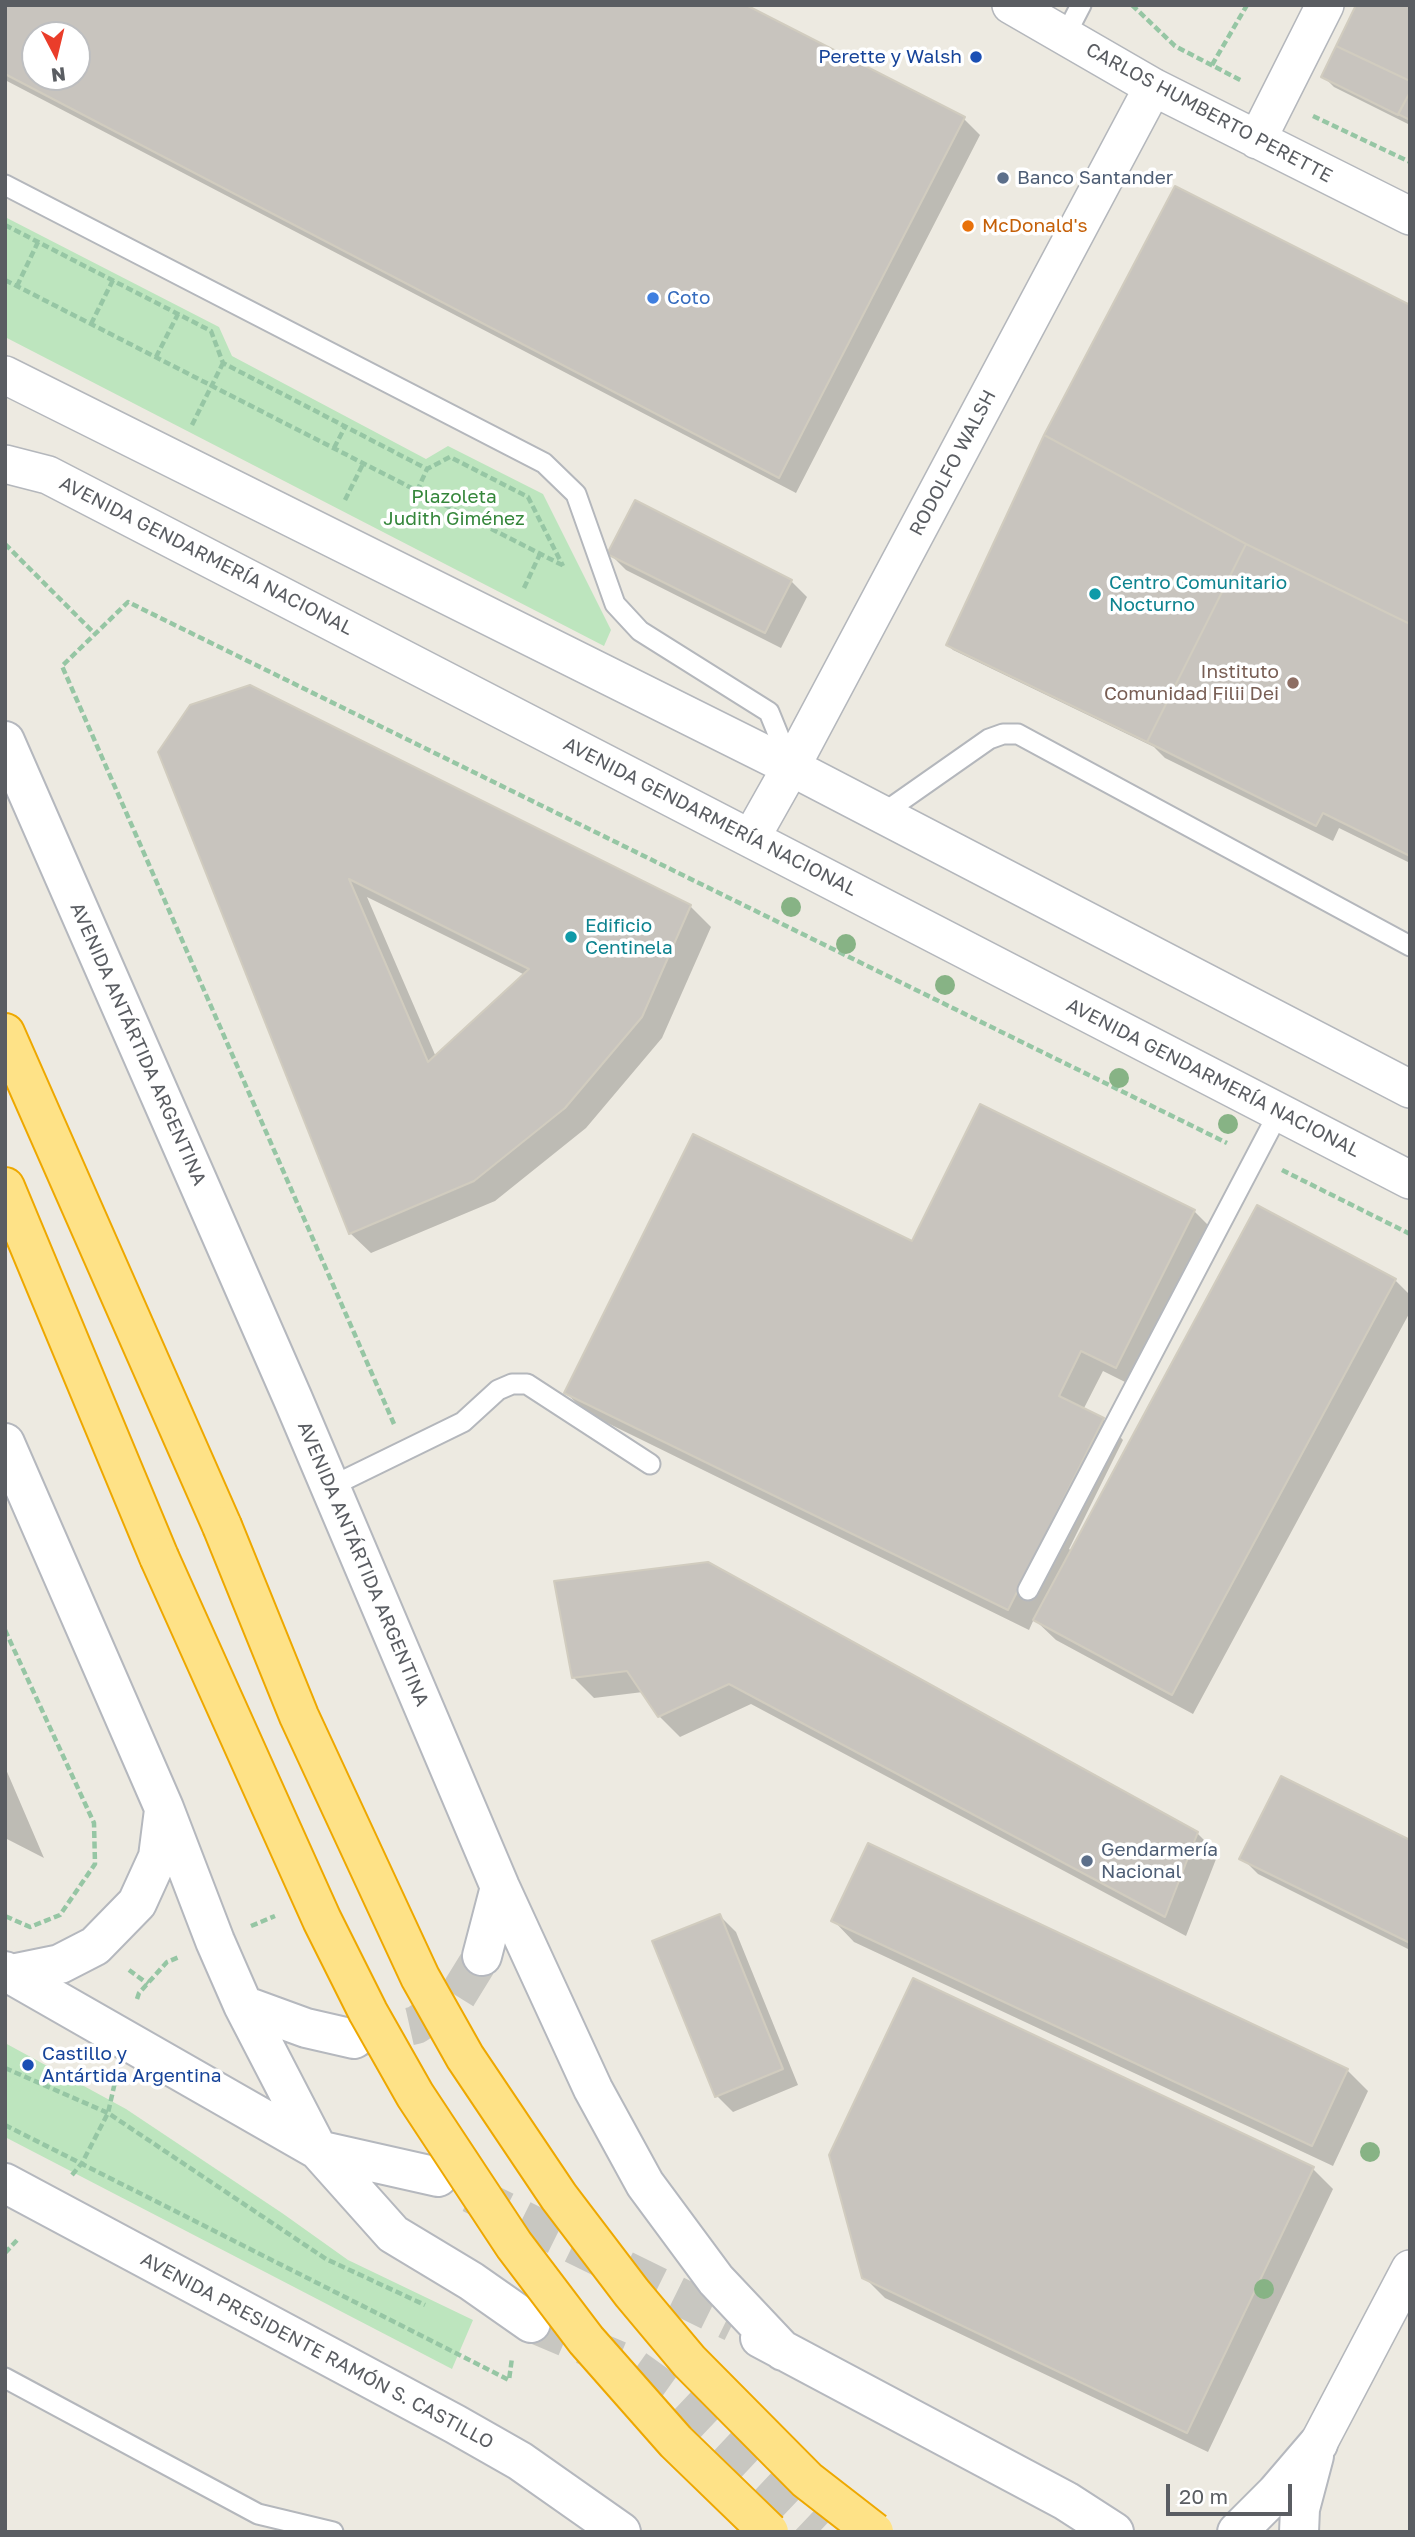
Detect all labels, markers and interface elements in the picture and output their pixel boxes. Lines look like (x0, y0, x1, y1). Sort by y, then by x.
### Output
north arrow (21, 21, 91, 91)
street label: CARLOS HUMBERTO PERETTE (1082, 38, 1336, 188)
place label: Perette y Walsh (818, 46, 962, 68)
marker: Perette y Walsh (968, 49, 984, 65)
text: N (50, 63, 67, 88)
place label: Banco Santander (1017, 167, 1173, 189)
marker: Banco Santander (995, 170, 1011, 186)
place label: McDonald's (982, 215, 1088, 237)
marker: McDonald's (960, 218, 976, 234)
place label: Coto (667, 287, 710, 309)
marker: Coto (645, 290, 661, 306)
street label: RODOLFO WALSH (905, 386, 1001, 540)
street label: AVENIDA GENDARMERÍA NACIONAL (56, 472, 356, 640)
park label: Plazoleta Judith Giménez (383, 486, 525, 530)
place label: Centro Comunitario Nocturno (1109, 572, 1287, 616)
marker: Centro Comunitario Nocturno (1087, 586, 1103, 602)
place label: Instituto Comunidad Filii Dei (1104, 661, 1279, 705)
marker: Instituto Comunidad Filii Dei (1285, 675, 1301, 691)
street label: AVENIDA GENDARMERÍA NACIONAL (560, 733, 860, 901)
street label: AVENIDA ANTÁRTIDA ARGENTINA (65, 899, 211, 1189)
place label: Edificio Centinela (585, 915, 673, 959)
marker: Edificio Centinela (563, 929, 579, 945)
street label: AVENIDA GENDARMERÍA NACIONAL (1063, 994, 1363, 1162)
street label: AVENIDA ANTÁRTIDA ARGENTINA (292, 1418, 434, 1710)
place label: Gendarmería Nacional (1101, 1839, 1218, 1883)
marker: Gendarmería Nacional (1079, 1853, 1095, 1869)
place label: Castillo y Antártida Argentina (42, 2043, 221, 2087)
marker: Castillo y Antártida Argentina (20, 2057, 36, 2073)
street label: AVENIDA PRESIDENTE RAMÓN S. CASTILLO (137, 2248, 497, 2454)
scale bar (1170, 2470, 1296, 2514)
text: 20 m (1179, 2483, 1228, 2509)

